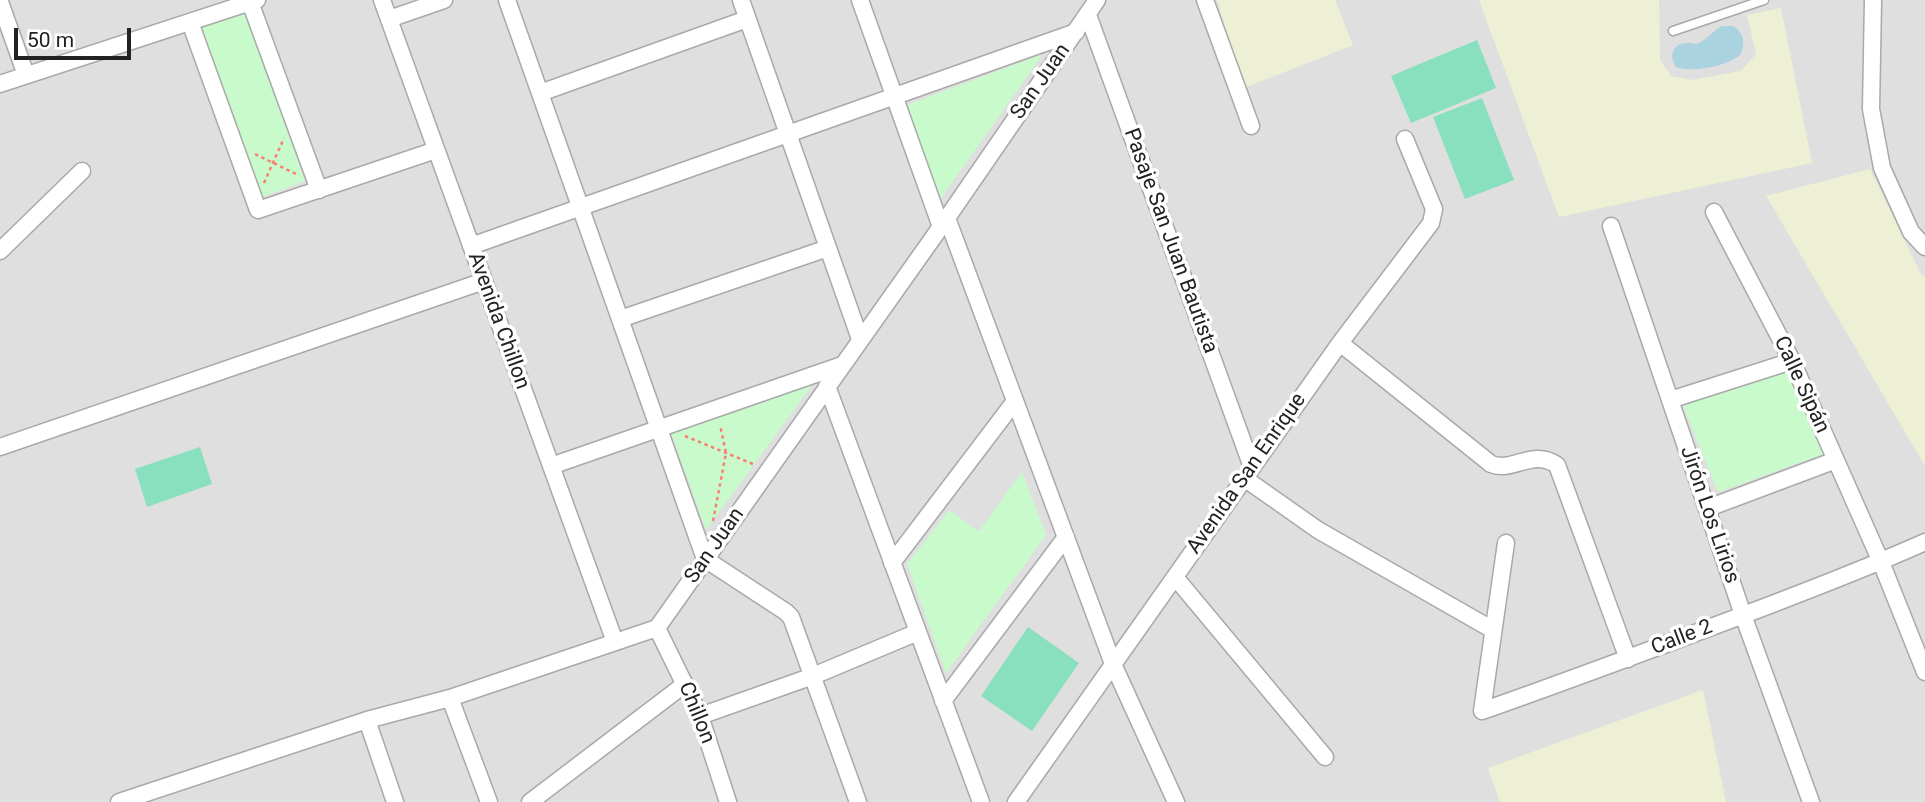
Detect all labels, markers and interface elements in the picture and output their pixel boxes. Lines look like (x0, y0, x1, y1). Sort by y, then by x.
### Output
scale bar (18, 14, 135, 58)
text: 50 m (27, 28, 74, 52)
street label: San Juan (1006, 39, 1076, 125)
street label: Pasaje San Juan Bautista (1118, 125, 1222, 357)
street label: Avenida Chillon (462, 249, 534, 393)
street label: Calle Sipán (1768, 333, 1834, 437)
street label: Avenida San Enrique (1182, 389, 1312, 559)
street label: Jirón Los Lirios (1674, 443, 1744, 587)
street label: San Juan (680, 503, 750, 589)
street label: Calle 2 (1648, 615, 1716, 661)
street label: Chillon (672, 679, 720, 747)

